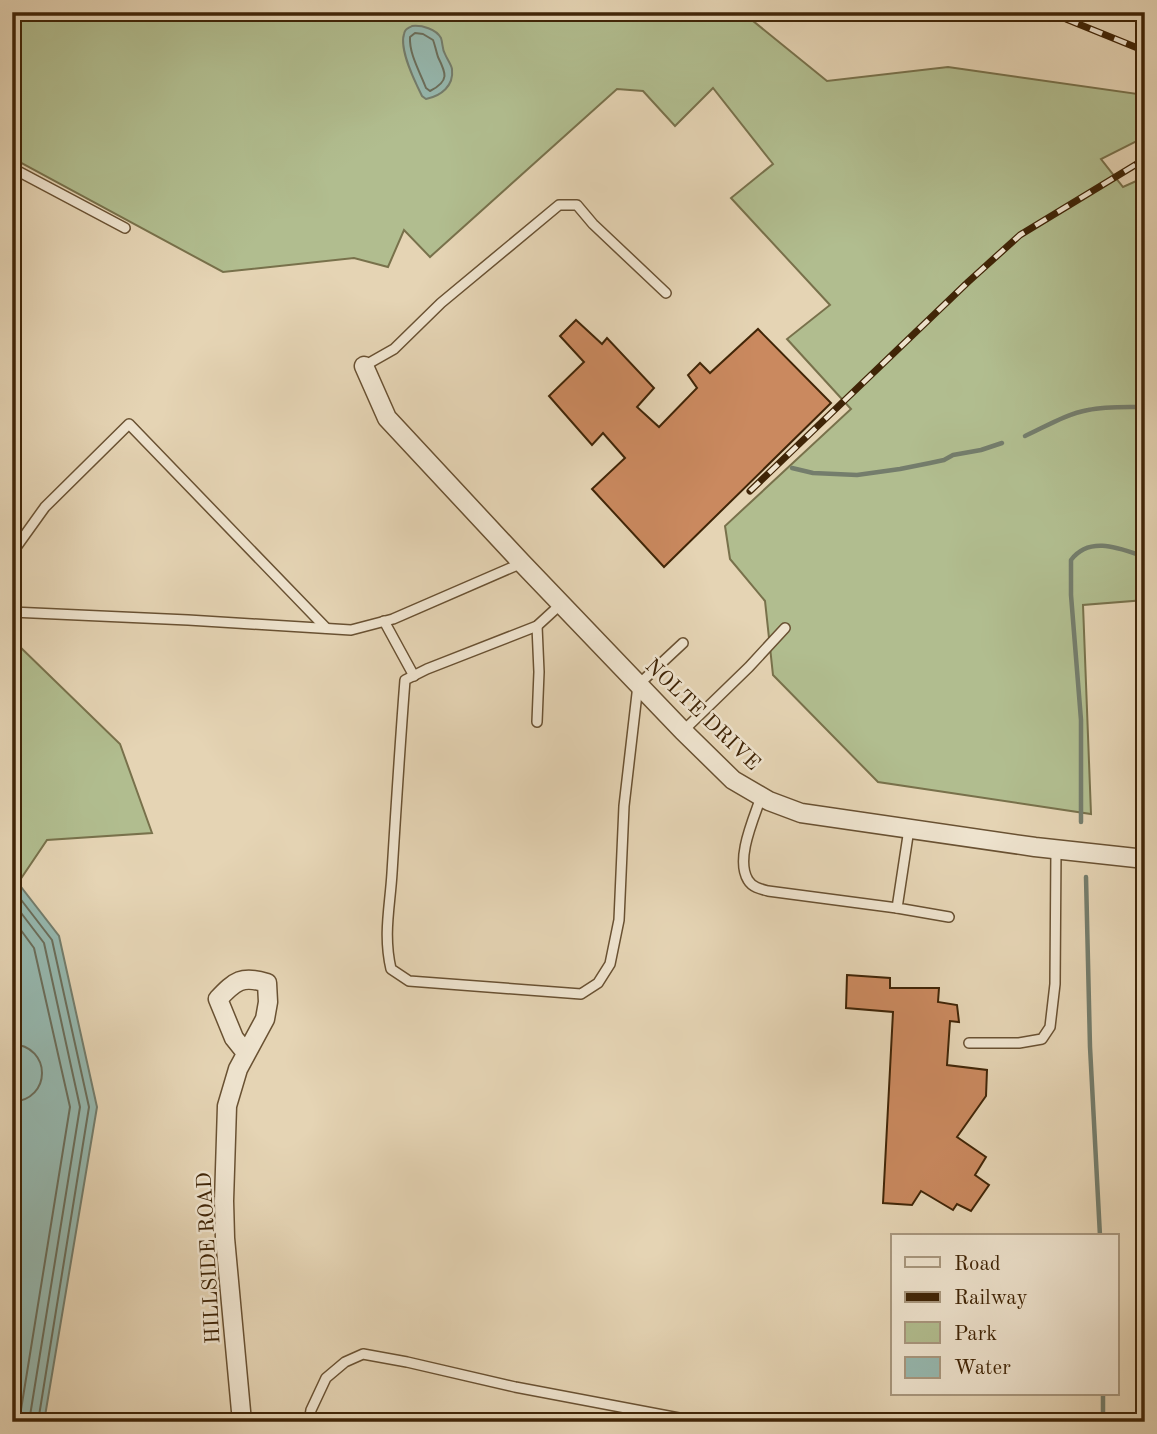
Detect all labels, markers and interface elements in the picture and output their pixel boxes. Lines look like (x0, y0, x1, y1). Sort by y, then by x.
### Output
street label: NOLTE DRIVE (640, 655, 763, 775)
street label: HILLSIDE ROAD (195, 1172, 224, 1344)
legend (891, 1234, 1118, 1396)
text: Road (954, 1254, 1001, 1275)
text: Railway (954, 1288, 1028, 1309)
text: Park (954, 1324, 997, 1345)
text: Water (954, 1358, 1011, 1379)

